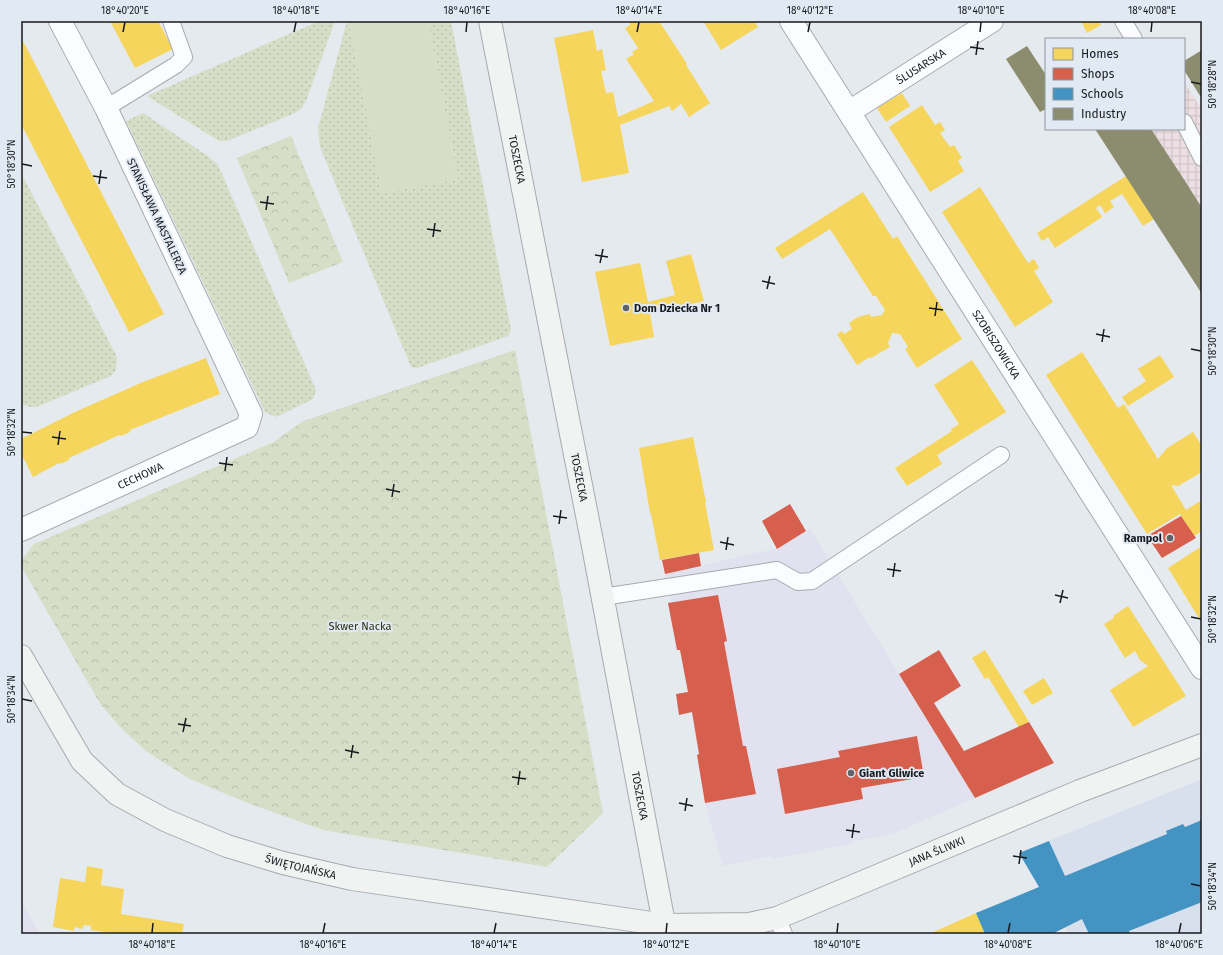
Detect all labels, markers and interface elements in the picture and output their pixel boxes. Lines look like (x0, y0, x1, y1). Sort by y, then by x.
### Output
text: 18°40'20"E (101, 5, 149, 17)
text: 18°40'18"E (272, 5, 320, 17)
text: 18°40'16"E (444, 5, 490, 17)
text: 18°40'14"E (616, 5, 662, 17)
text: 18°40'12"E (787, 5, 833, 17)
text: 18°40'10"E (957, 5, 1005, 17)
text: 18°40'08"E (1128, 5, 1176, 17)
legend (1045, 38, 1185, 130)
street label: ŚLUSARSKA (893, 46, 949, 87)
text: Homes (1081, 47, 1119, 61)
text: 50°18'28"N (1207, 60, 1219, 108)
text: Shops (1081, 67, 1115, 81)
text: Schools (1081, 87, 1124, 101)
text: Industry (1081, 107, 1126, 121)
street label: TOSZECKA (506, 134, 528, 186)
text: 50°18'30"N (6, 140, 18, 189)
street label: STANISŁAWA MASTALERZA (124, 156, 189, 277)
place label: Dom Dziecka Nr 1 (634, 302, 720, 315)
marker: Dom Dziecka Nr 1 (621, 303, 631, 313)
street label: SZOBISZOWICKA (969, 308, 1023, 382)
text: 50°18'30"N (1207, 327, 1219, 376)
text: 50°18'32"N (6, 408, 18, 456)
street label: TOSZECKA (568, 452, 590, 503)
street label: CECHOWA (116, 460, 166, 492)
place label: Rampol (1124, 532, 1163, 545)
marker: Rampol (1165, 533, 1175, 543)
text: 50°18'32"N (1207, 595, 1219, 643)
park label: Skwer Nacka (329, 620, 391, 633)
text: 50°18'34"N (6, 675, 18, 723)
place label: Giant Gliwice (859, 767, 924, 780)
marker: Giant Gliwice (846, 768, 856, 778)
street label: TOSZECKA (629, 770, 651, 822)
street label: JANA ŚLIWKI (907, 834, 967, 869)
street label: ŚWIĘTOJAŃSKA (263, 851, 338, 882)
text: 50°18'34"N (1207, 862, 1219, 910)
text: 18°40'18"E (128, 939, 176, 951)
text: 18°40'16"E (300, 939, 346, 951)
text: 18°40'14"E (471, 939, 517, 951)
text: 18°40'12"E (643, 939, 689, 951)
text: 18°40'10"E (813, 939, 861, 951)
text: 18°40'08"E (984, 939, 1032, 951)
text: 18°40'06"E (1155, 939, 1203, 951)

